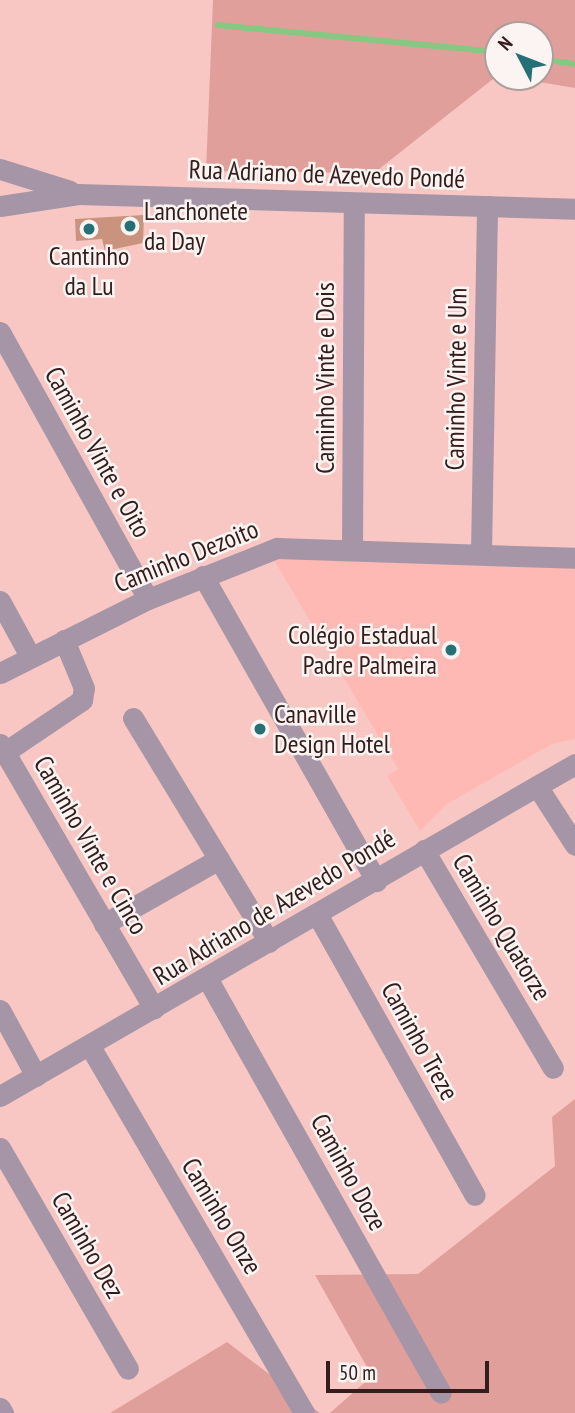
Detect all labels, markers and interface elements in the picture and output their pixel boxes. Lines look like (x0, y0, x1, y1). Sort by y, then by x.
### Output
north arrow (484, 21, 554, 91)
text: N (493, 31, 517, 55)
street label: Rua Adriano de Azevedo Pondé (188, 154, 466, 194)
place label: Lanchonete da Day (144, 195, 248, 256)
marker: Lanchonete da Day (122, 218, 138, 234)
marker: Cantinho da Lu (81, 221, 97, 237)
place label: Cantinho da Lu (49, 240, 129, 302)
street label: Caminho Vinte e Dois (309, 282, 341, 474)
street label: Caminho Vinte e Um (439, 287, 473, 471)
street label: Caminho Vinte e Oito (38, 361, 158, 543)
street label: Caminho Dezoito (109, 513, 263, 599)
place label: Colégio Estadual Padre Palmeira (288, 619, 437, 680)
marker: Colégio Estadual Padre Palmeira (443, 642, 459, 658)
place label: Canaville Design Hotel (274, 698, 390, 760)
marker: Canaville Design Hotel (252, 721, 268, 737)
street label: Caminho Vinte e Cinco (27, 750, 155, 940)
street label: Rua Adriano de Azevedo Pondé (147, 822, 401, 992)
street label: Caminho Quatorze (446, 848, 558, 1006)
street label: Caminho Treze (375, 976, 465, 1106)
street label: Caminho Doze (304, 1108, 394, 1236)
street label: Caminho Onze (175, 1152, 269, 1280)
street label: Caminho Dez (45, 1186, 131, 1304)
scale bar (330, 1346, 493, 1390)
text: 50 m (339, 1359, 376, 1386)

